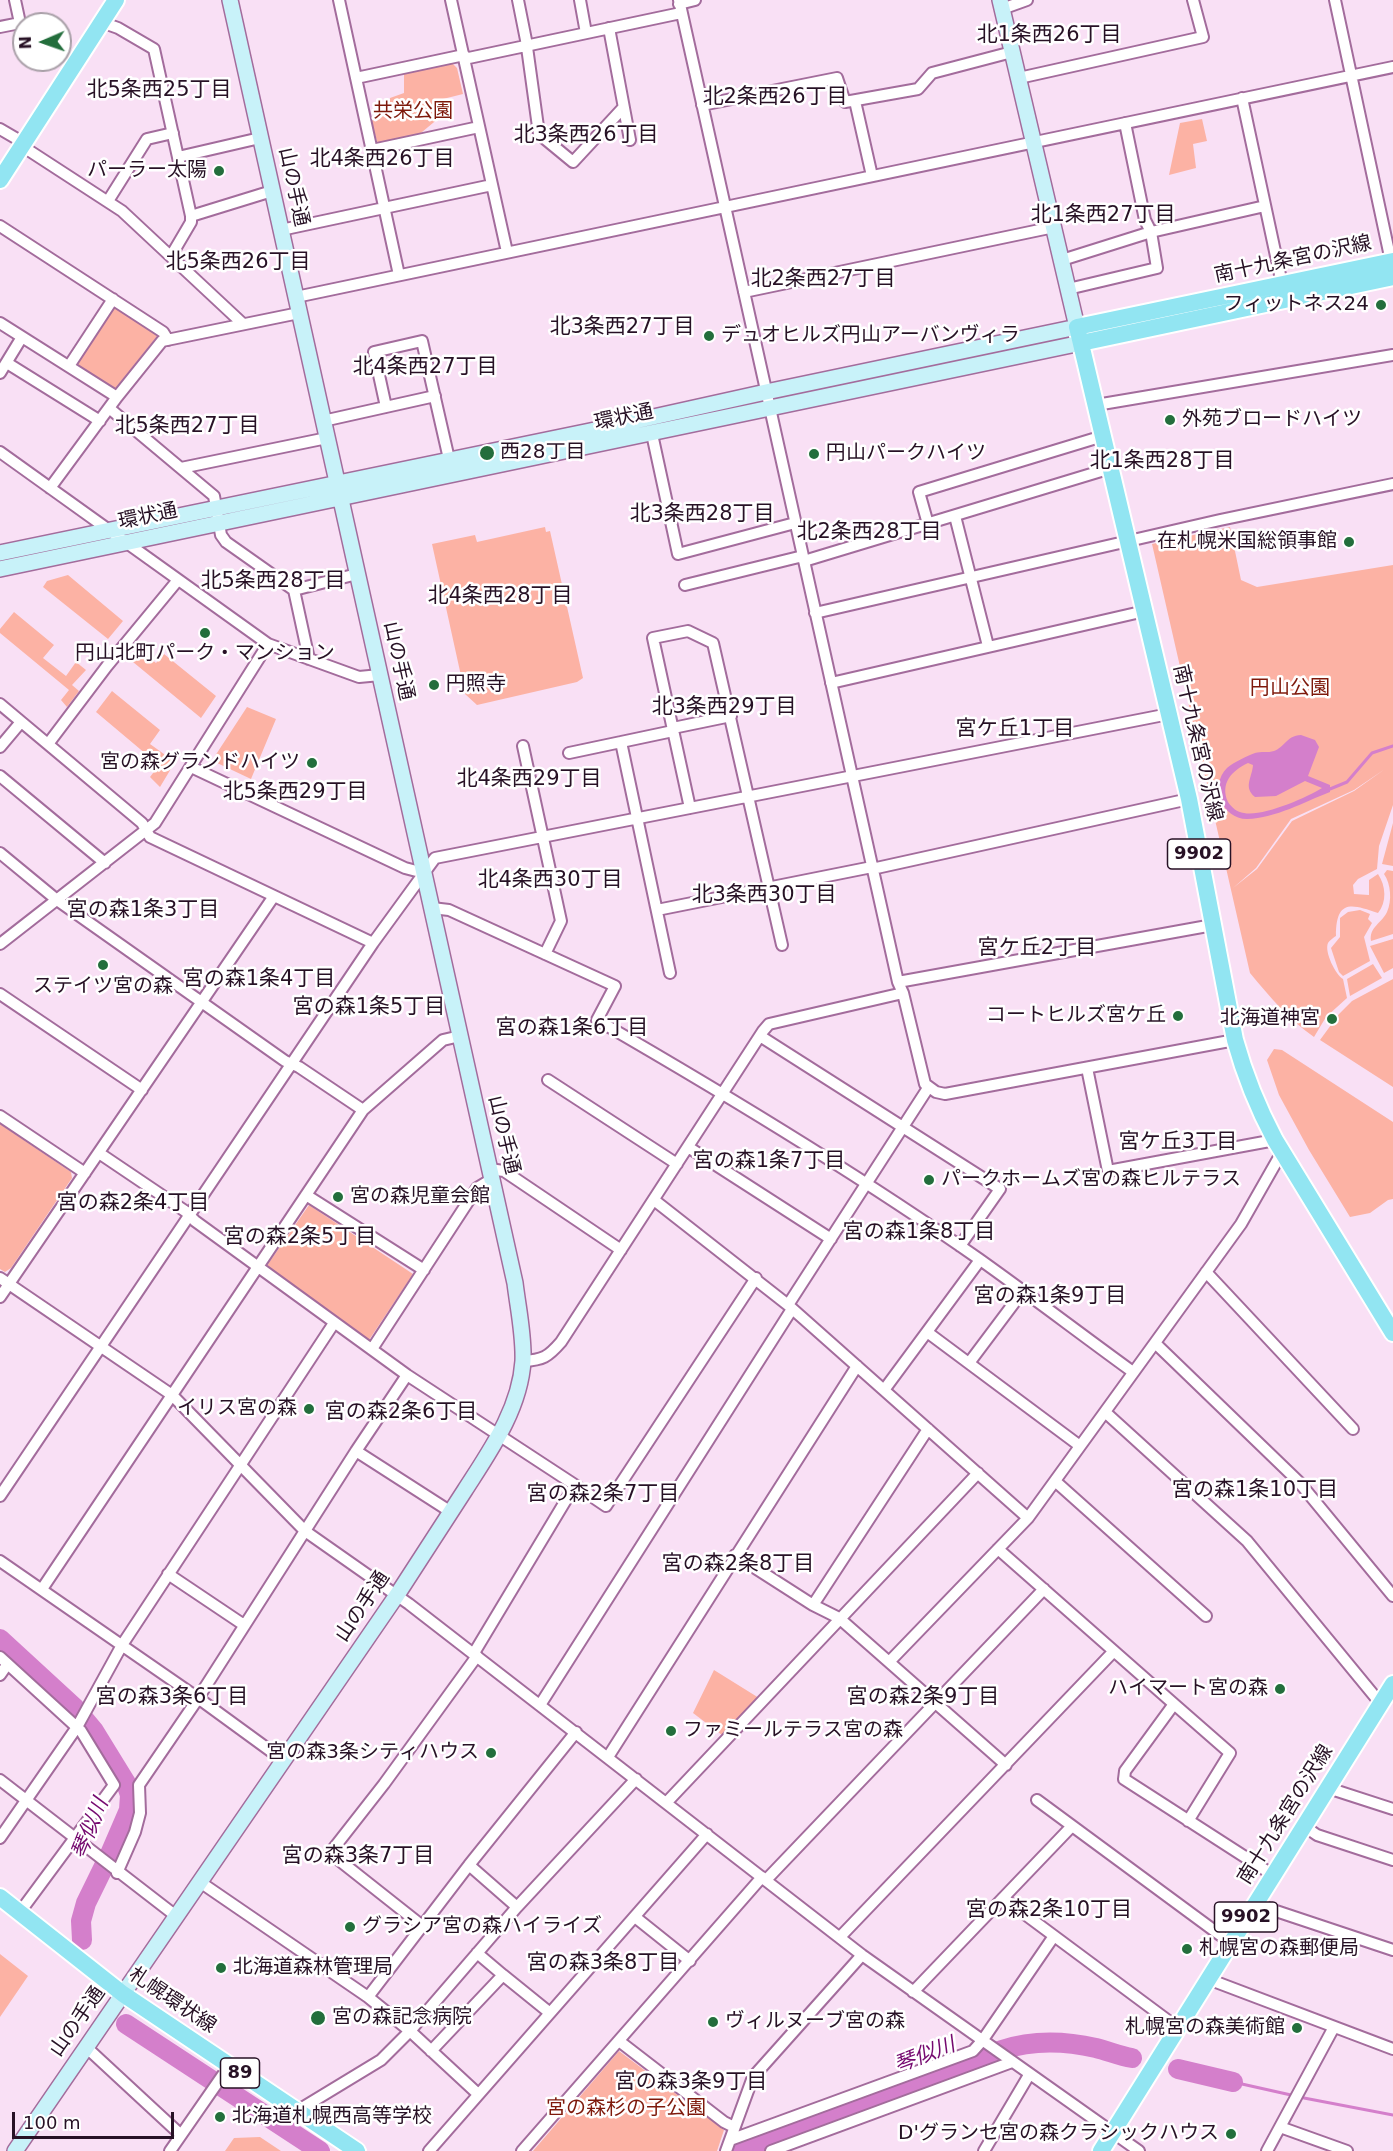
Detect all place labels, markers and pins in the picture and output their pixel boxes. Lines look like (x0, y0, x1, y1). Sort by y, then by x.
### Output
place label: パーラー太陽 (87, 159, 207, 183)
marker: パーラー太陽 (212, 164, 226, 178)
place label: フィットネス24 (1224, 293, 1369, 317)
marker: フィットネス24 (1374, 298, 1388, 312)
place label: デュオヒルズ円山アーバンヴィラ (721, 324, 1020, 348)
marker: デュオヒルズ円山アーバンヴィラ (702, 329, 716, 343)
place label: 外苑ブロードハイツ (1182, 408, 1362, 432)
marker: 外苑ブロードハイツ (1163, 413, 1177, 427)
place label: 西28丁目 (500, 441, 585, 465)
place label: 円山パークハイツ (826, 442, 986, 466)
marker: 西28丁目 (478, 444, 496, 462)
marker: 円山パークハイツ (807, 447, 821, 461)
place label: 在札幌米国総領事館 (1157, 530, 1337, 554)
marker: 在札幌米国総領事館 (1342, 535, 1356, 549)
marker: 円山北町パーク・マンション (198, 626, 212, 640)
place label: 円山北町パーク・マンション (75, 642, 335, 666)
place label: 円照寺 (446, 673, 506, 697)
marker: 円照寺 (427, 678, 441, 692)
place label: 宮の森グランドハイツ (100, 751, 300, 775)
marker: 宮の森グランドハイツ (305, 756, 319, 770)
marker: ステイツ宮の森 (96, 958, 110, 972)
place label: ステイツ宮の森 (33, 975, 173, 999)
place label: コートヒルズ宮ケ丘 (986, 1004, 1166, 1028)
place label: 北海道神宮 (1220, 1007, 1320, 1031)
marker: コートヒルズ宮ケ丘 (1171, 1009, 1185, 1023)
marker: 北海道神宮 (1325, 1012, 1339, 1026)
place label: パークホームズ宮の森ヒルテラス (941, 1168, 1241, 1192)
marker: パークホームズ宮の森ヒルテラス (922, 1173, 936, 1187)
place label: 宮の森児童会館 (350, 1185, 490, 1209)
marker: 宮の森児童会館 (331, 1190, 345, 1204)
place label: イリス宮の森 (177, 1397, 297, 1421)
marker: イリス宮の森 (302, 1402, 316, 1416)
place label: ハイマート宮の森 (1108, 1677, 1268, 1701)
marker: ハイマート宮の森 (1273, 1682, 1287, 1696)
place label: ファミールテラス宮の森 (683, 1719, 903, 1743)
marker: ファミールテラス宮の森 (664, 1724, 678, 1738)
place label: 宮の森3条シティハウス (266, 1741, 479, 1765)
marker: 宮の森3条シティハウス (484, 1746, 498, 1760)
place label: グラシア宮の森ハイライズ (362, 1915, 602, 1939)
marker: グラシア宮の森ハイライズ (343, 1920, 357, 1934)
place label: 札幌宮の森郵便局 (1199, 1937, 1359, 1961)
marker: 札幌宮の森郵便局 (1180, 1942, 1194, 1956)
place label: 北海道森林管理局 (233, 1956, 393, 1980)
marker: 北海道森林管理局 (214, 1961, 228, 1975)
place label: 宮の森記念病院 (332, 2006, 472, 2030)
marker: 宮の森記念病院 (309, 2009, 327, 2027)
place label: ヴィルヌーブ宮の森 (725, 2010, 905, 2034)
marker: ヴィルヌーブ宮の森 (706, 2015, 720, 2029)
place label: 札幌宮の森美術館 (1125, 2016, 1285, 2040)
marker: 札幌宮の森美術館 (1290, 2021, 1304, 2035)
place label: 北海道札幌西高等学校 (232, 2105, 432, 2129)
marker: 北海道札幌西高等学校 (213, 2110, 227, 2124)
place label: D'グランセ宮の森クラシックハウス (898, 2122, 1219, 2146)
marker: D'グランセ宮の森クラシックハウス (1224, 2127, 1238, 2141)

